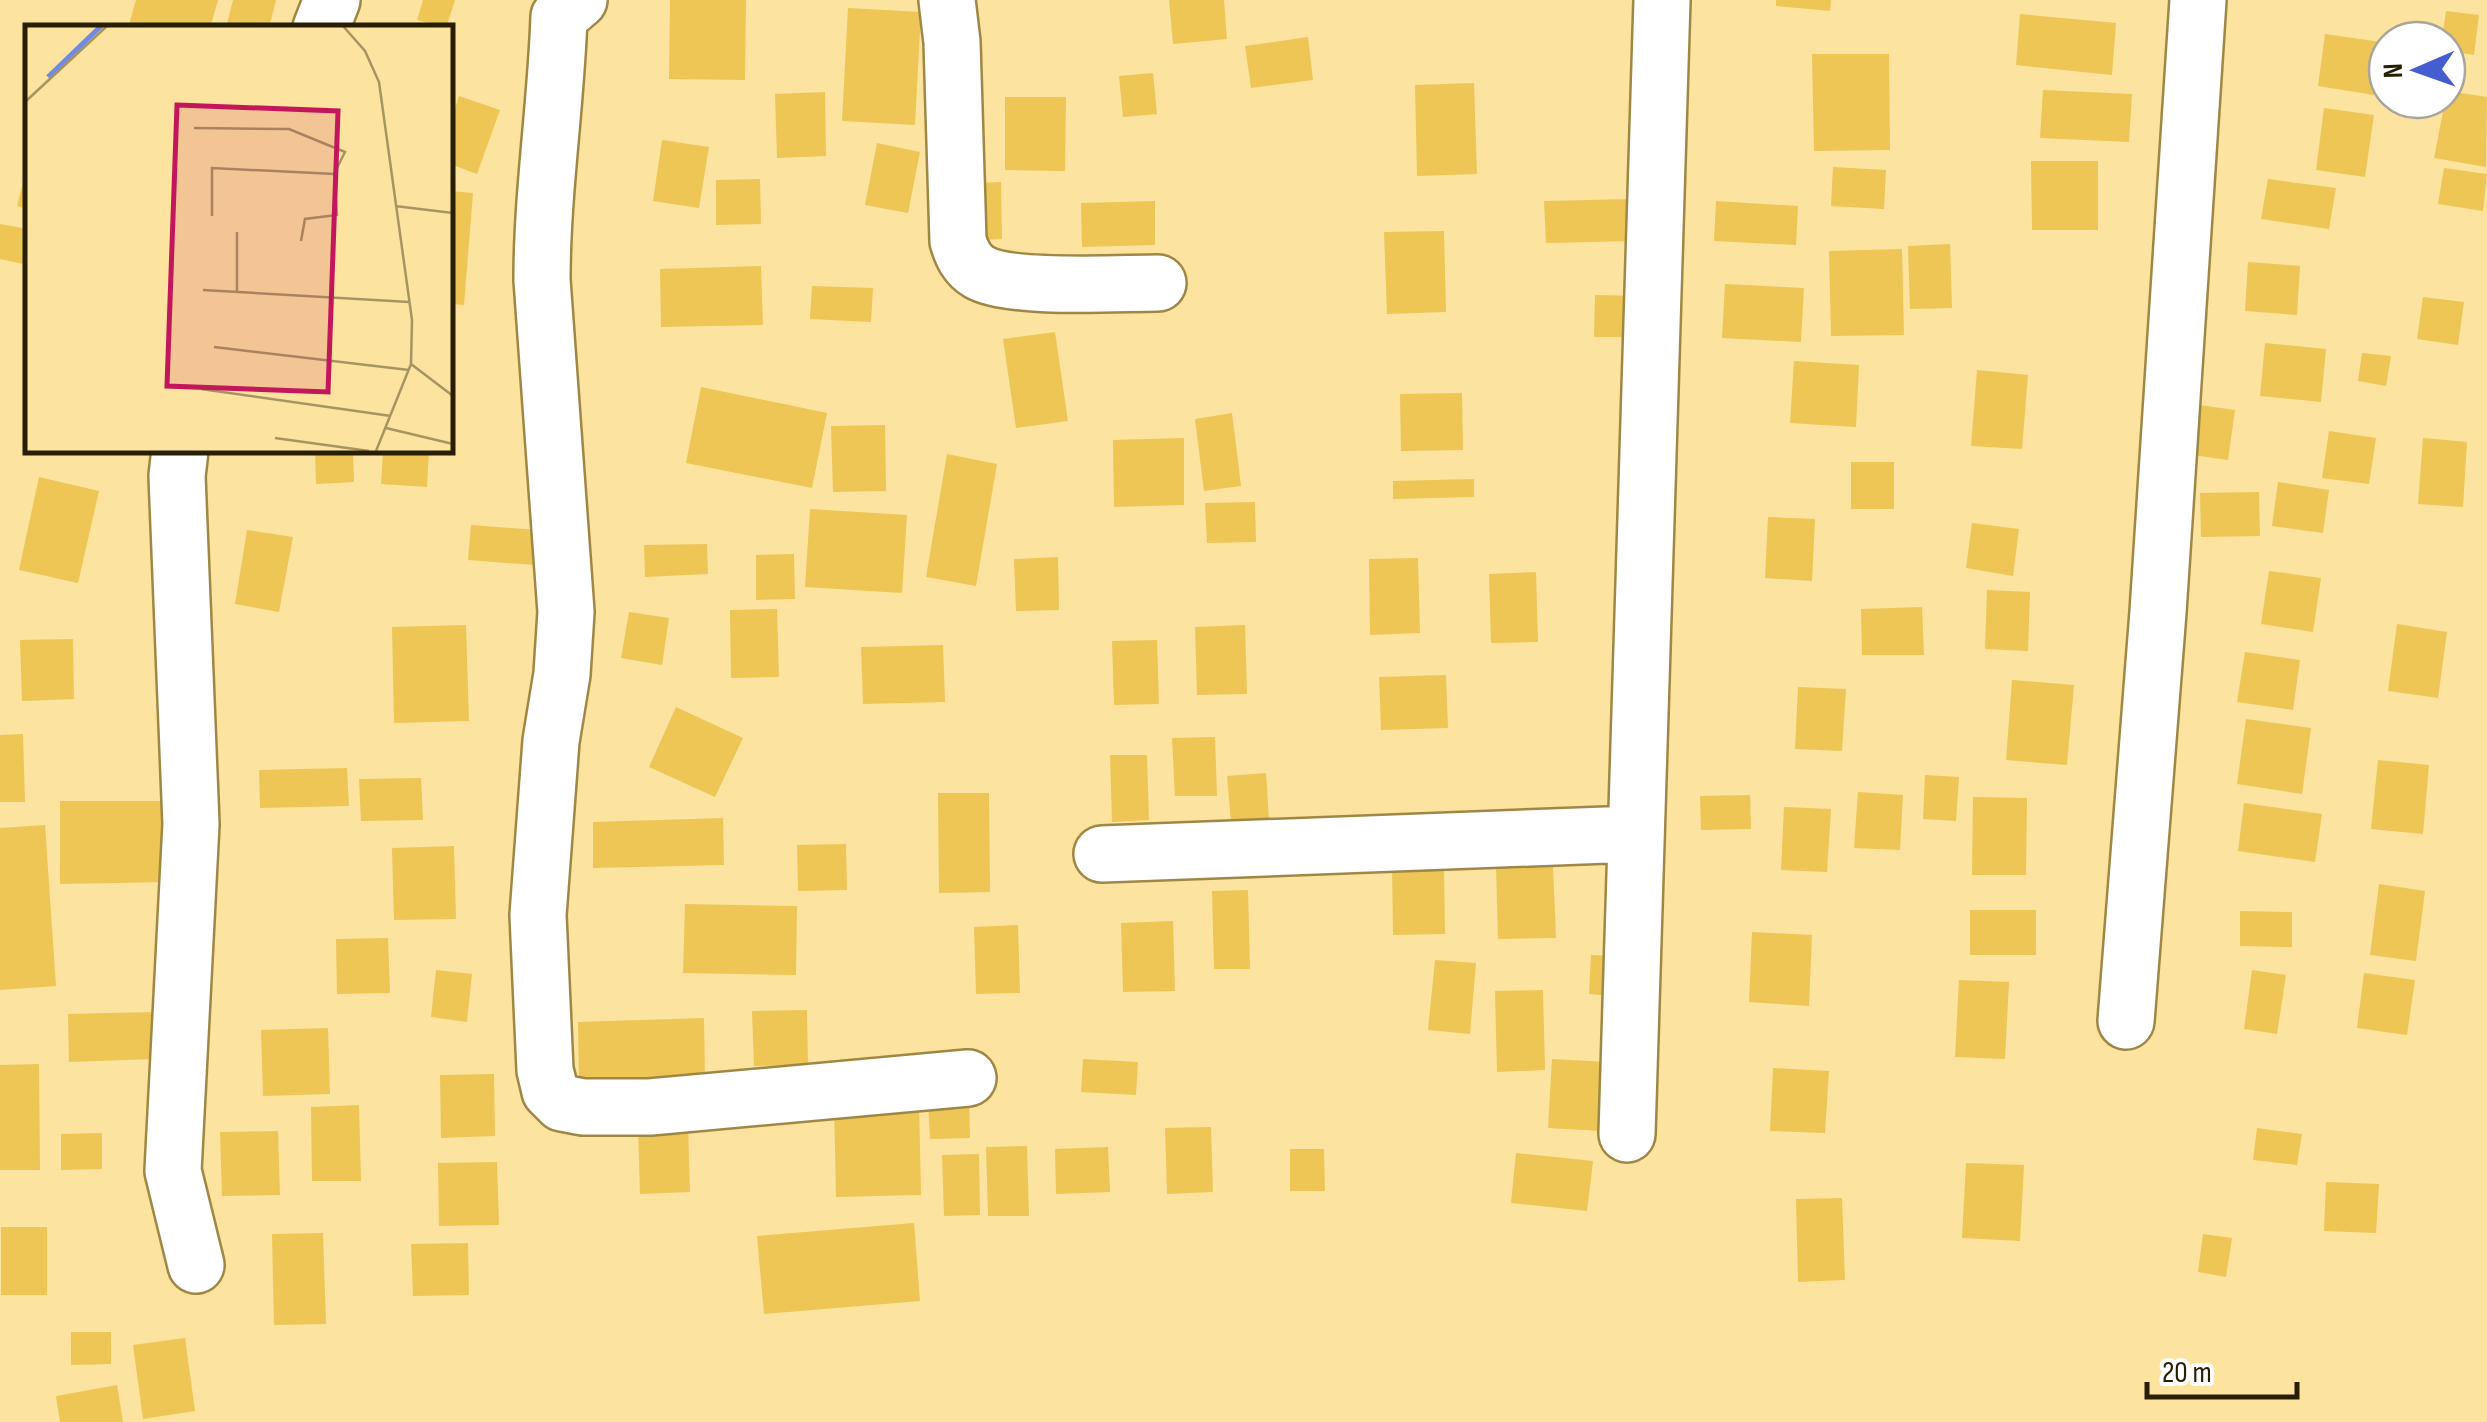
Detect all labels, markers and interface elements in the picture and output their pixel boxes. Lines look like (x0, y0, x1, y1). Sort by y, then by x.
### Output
north arrow (2367, 20, 2467, 120)
inset map (25, 25, 452, 452)
text: N (2377, 63, 2410, 79)
scale bar (2147, 1337, 2297, 1399)
text: 20 m (2162, 1355, 2212, 1391)

